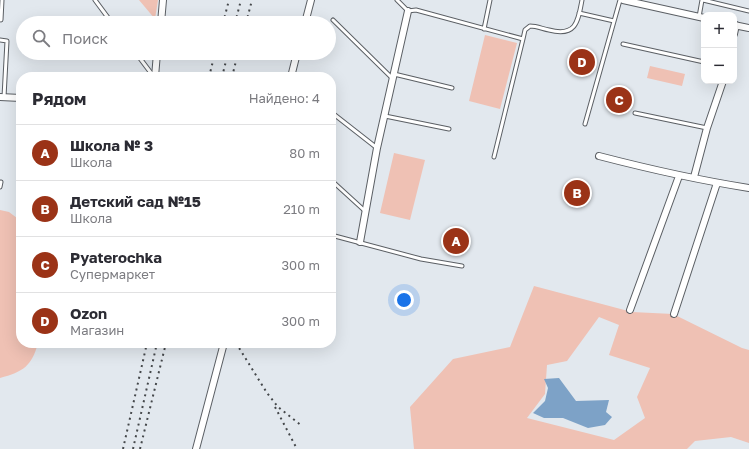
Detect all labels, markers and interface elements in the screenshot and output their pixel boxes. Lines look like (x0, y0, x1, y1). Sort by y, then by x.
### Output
map controls (701, 12, 737, 84)
button: + (701, 12, 737, 48)
search box (16, 16, 336, 60)
icon: search (30, 27, 52, 49)
text: Поиск (62, 29, 108, 47)
pin: D (569, 47, 595, 77)
button: − (701, 48, 737, 84)
pin: C (606, 85, 632, 115)
text: Рядом (32, 88, 86, 109)
text: Найдено: 4 (249, 90, 320, 106)
text: Школа № 3 (70, 136, 153, 154)
text: A (40, 145, 50, 161)
text: 80 m (289, 145, 320, 161)
text: Школа (70, 154, 112, 170)
pin: B (564, 178, 590, 208)
text: Детский сад №15 (70, 192, 201, 210)
text: B (40, 201, 50, 217)
text: 210 m (283, 201, 320, 217)
text: Школа (70, 210, 112, 226)
pin: A (443, 226, 469, 256)
text: Pyaterochka (70, 248, 162, 266)
text: C (40, 257, 50, 273)
text: 300 m (282, 257, 320, 273)
text: Супермаркет (70, 266, 155, 282)
your location (394, 290, 414, 310)
text: Ozon (70, 304, 107, 322)
text: D (40, 313, 50, 329)
text: 300 m (282, 313, 320, 329)
text: Магазин (70, 322, 124, 338)

